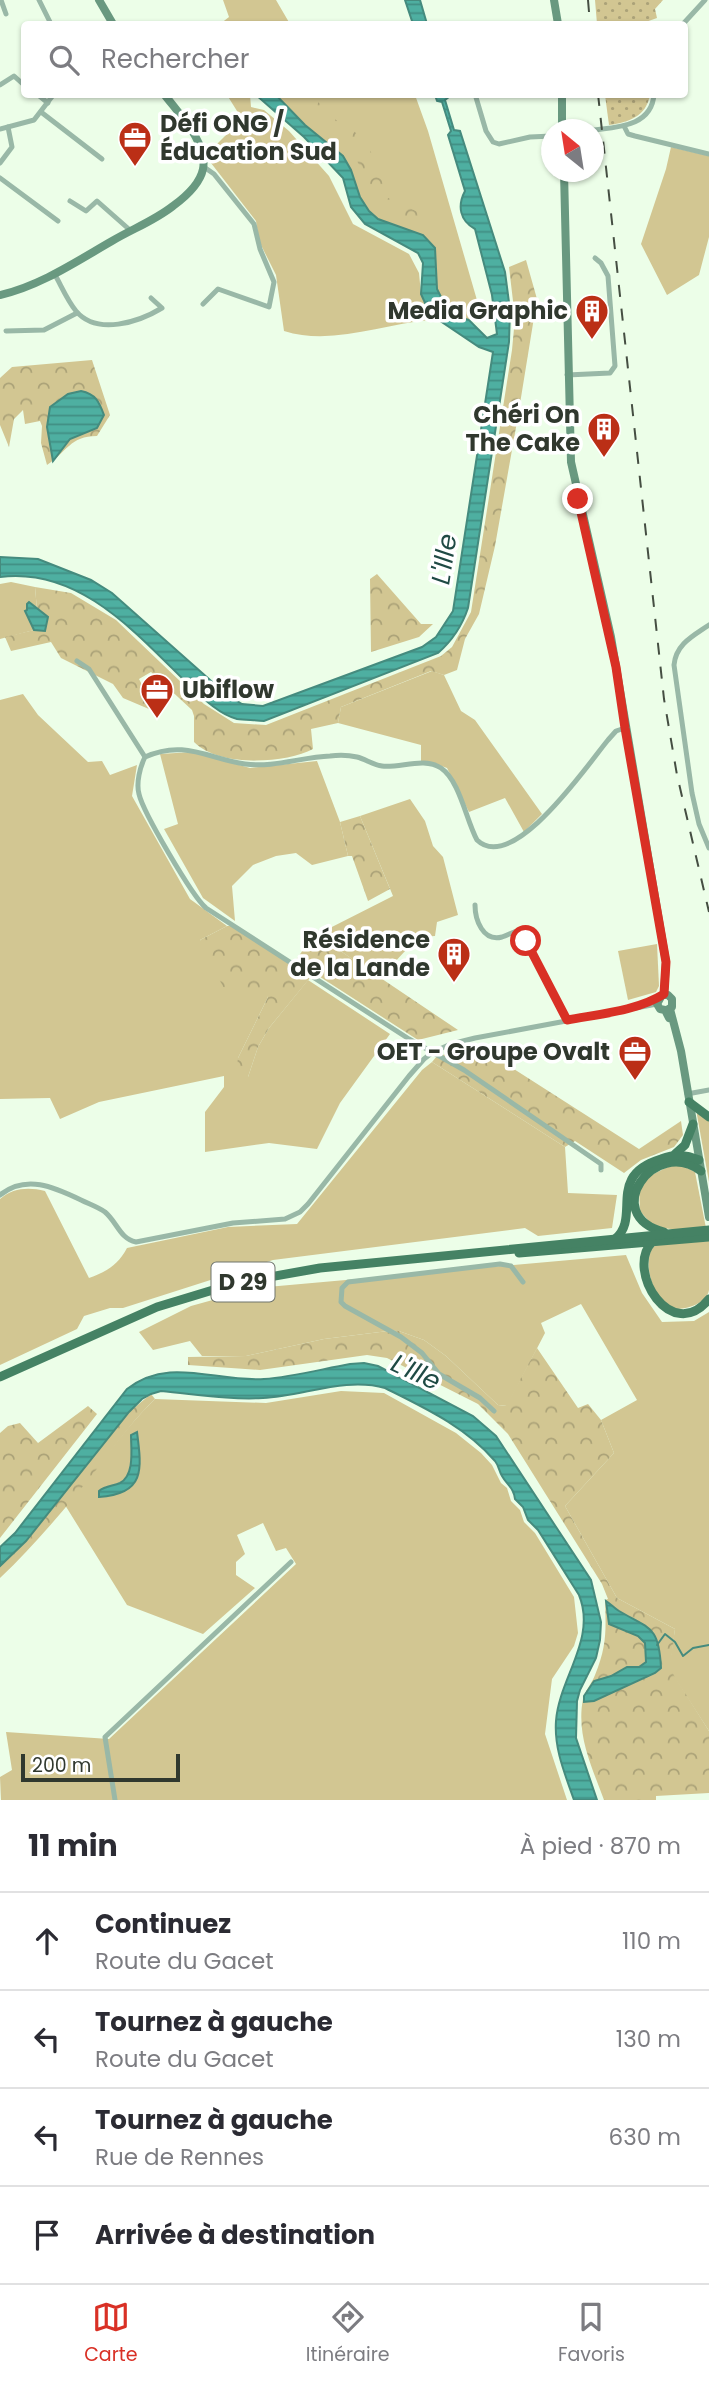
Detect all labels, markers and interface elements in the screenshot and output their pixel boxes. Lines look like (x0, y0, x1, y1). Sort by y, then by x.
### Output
search box (21, 21, 688, 98)
icon: search (45, 41, 83, 79)
text: Rechercher (101, 41, 249, 77)
place label: Défi ONG / Éducation Sud (160, 107, 337, 168)
office icon: Défi ONG / Éducation Sud (116, 119, 154, 168)
north arrow (541, 119, 604, 182)
building icon: Media Graphic (573, 292, 611, 341)
place label: Media Graphic (387, 294, 568, 327)
place label: Chéri On The Cake (466, 398, 580, 459)
building icon: Chéri On The Cake (585, 410, 623, 459)
route end (562, 483, 593, 514)
water label: L'Ille (422, 531, 466, 587)
office icon: Ubiflow (138, 671, 176, 720)
place label: Ubiflow (182, 673, 274, 706)
place label: Résidence de la Lande (290, 923, 430, 984)
route start (510, 925, 541, 956)
building icon: Résidence de la Lande (435, 935, 473, 984)
office icon: OET - Groupe Ovalt (616, 1033, 654, 1082)
place label: OET - Groupe Ovalt (377, 1035, 610, 1068)
road number: D 29 (212, 1262, 274, 1302)
water label: L'Ille (385, 1345, 447, 1399)
scale bar (21, 1751, 180, 1783)
text: 200 m (32, 1752, 91, 1779)
text: 11 min (28, 1824, 118, 1867)
text: À pied · 870 m (520, 1830, 681, 1862)
text: Continuez (95, 1906, 231, 1942)
icon: ahead (28, 1922, 66, 1960)
text: 110 m (622, 1925, 681, 1957)
text: Route du Gacet (95, 1945, 274, 1977)
text: Tournez à gauche (95, 2004, 333, 2040)
icon: left (28, 2020, 66, 2058)
text: 130 m (616, 2023, 681, 2055)
text: Route du Gacet (95, 2043, 274, 2075)
text: Tournez à gauche (95, 2102, 333, 2138)
icon: left (28, 2118, 66, 2156)
text: 630 m (609, 2121, 681, 2153)
text: Rue de Rennes (95, 2141, 264, 2173)
icon: arrive (28, 2216, 66, 2254)
text: Arrivée à destination (95, 2217, 375, 2253)
tab: Carte (84, 2298, 137, 2369)
tab: Itinéraire (306, 2298, 390, 2369)
tab: Favoris (558, 2298, 625, 2369)

